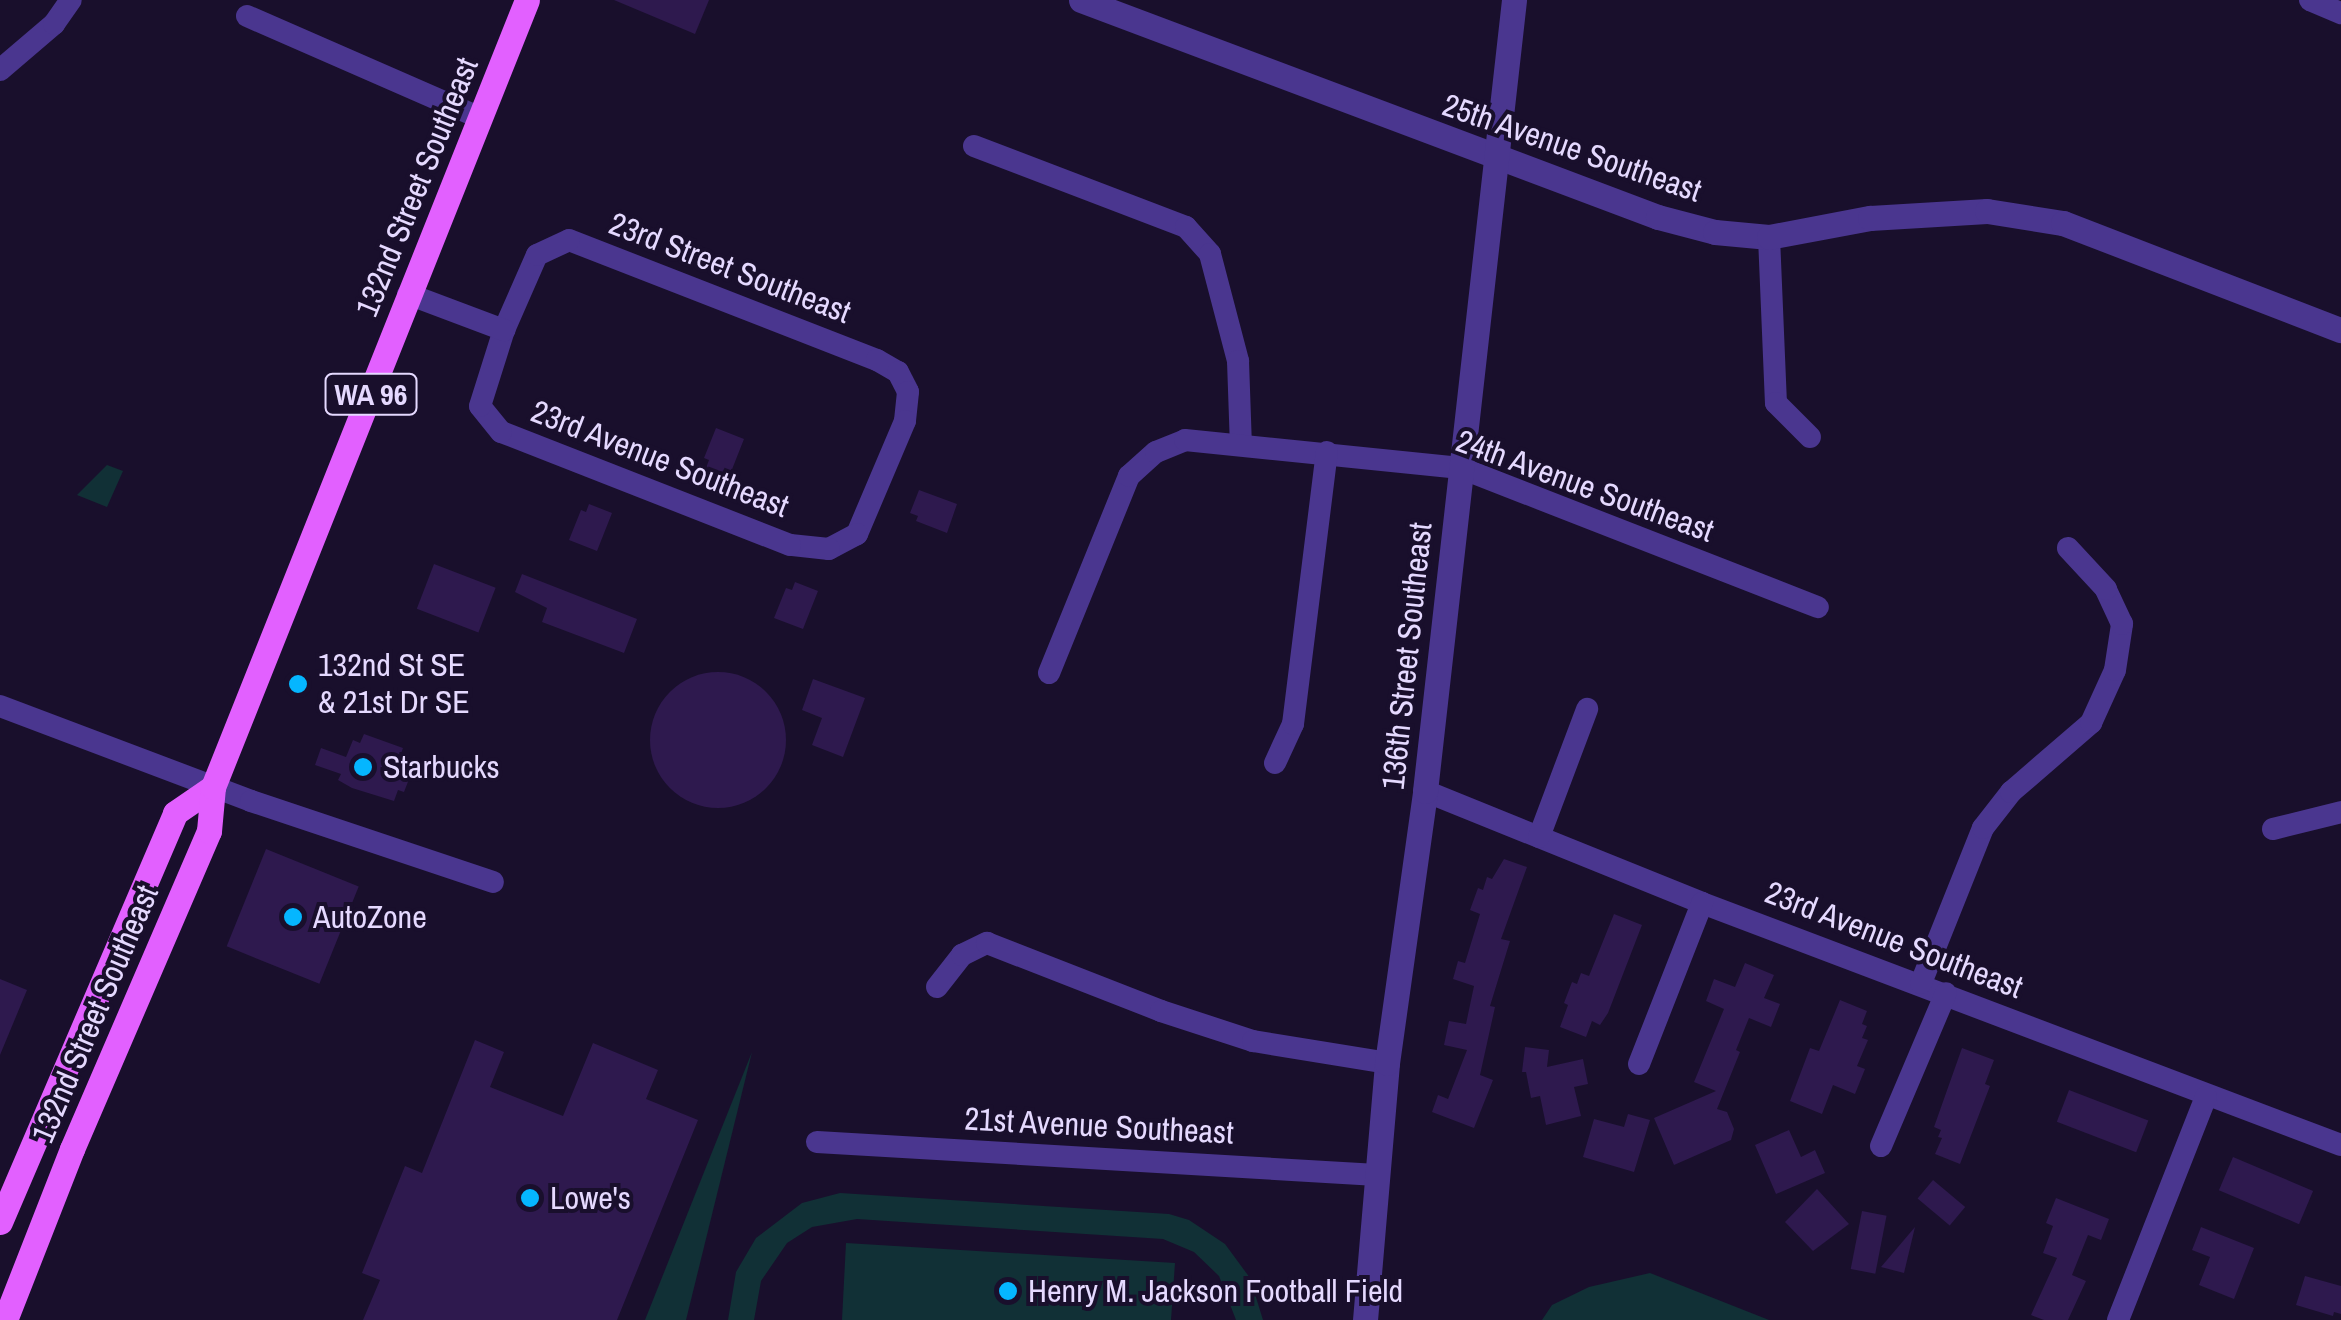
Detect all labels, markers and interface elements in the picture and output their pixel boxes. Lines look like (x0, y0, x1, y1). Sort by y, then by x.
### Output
street label: 132nd Street Southeast (348, 52, 486, 322)
street label: 25th Avenue Southeast (1437, 86, 1707, 210)
street label: 23rd Street Southeast (604, 204, 856, 332)
road number: WA 96 (324, 369, 418, 419)
street label: 23rd Avenue Southeast (525, 392, 795, 526)
street label: 24th Avenue Southeast (1450, 421, 1720, 551)
street label: 136th Street Southeast (1374, 521, 1440, 791)
place label: 132nd St SE & 21st Dr SE (318, 647, 470, 722)
marker: 132nd St SE & 21st Dr SE (287, 673, 309, 695)
place label: Starbucks (383, 748, 500, 786)
marker: Starbucks (352, 756, 374, 778)
street label: 23rd Avenue Southeast (1759, 873, 2029, 1007)
street label: 132nd Street Southeast (23, 880, 167, 1148)
place label: AutoZone (313, 898, 427, 936)
marker: AutoZone (282, 906, 304, 928)
street label: 21st Avenue Southeast (963, 1100, 1235, 1152)
place label: Lowe's (550, 1179, 631, 1217)
marker: Lowe's (519, 1187, 541, 1209)
place label: Henry M. Jackson Football Field (1028, 1272, 1403, 1310)
marker: Henry M. Jackson Football Field (997, 1280, 1019, 1302)

